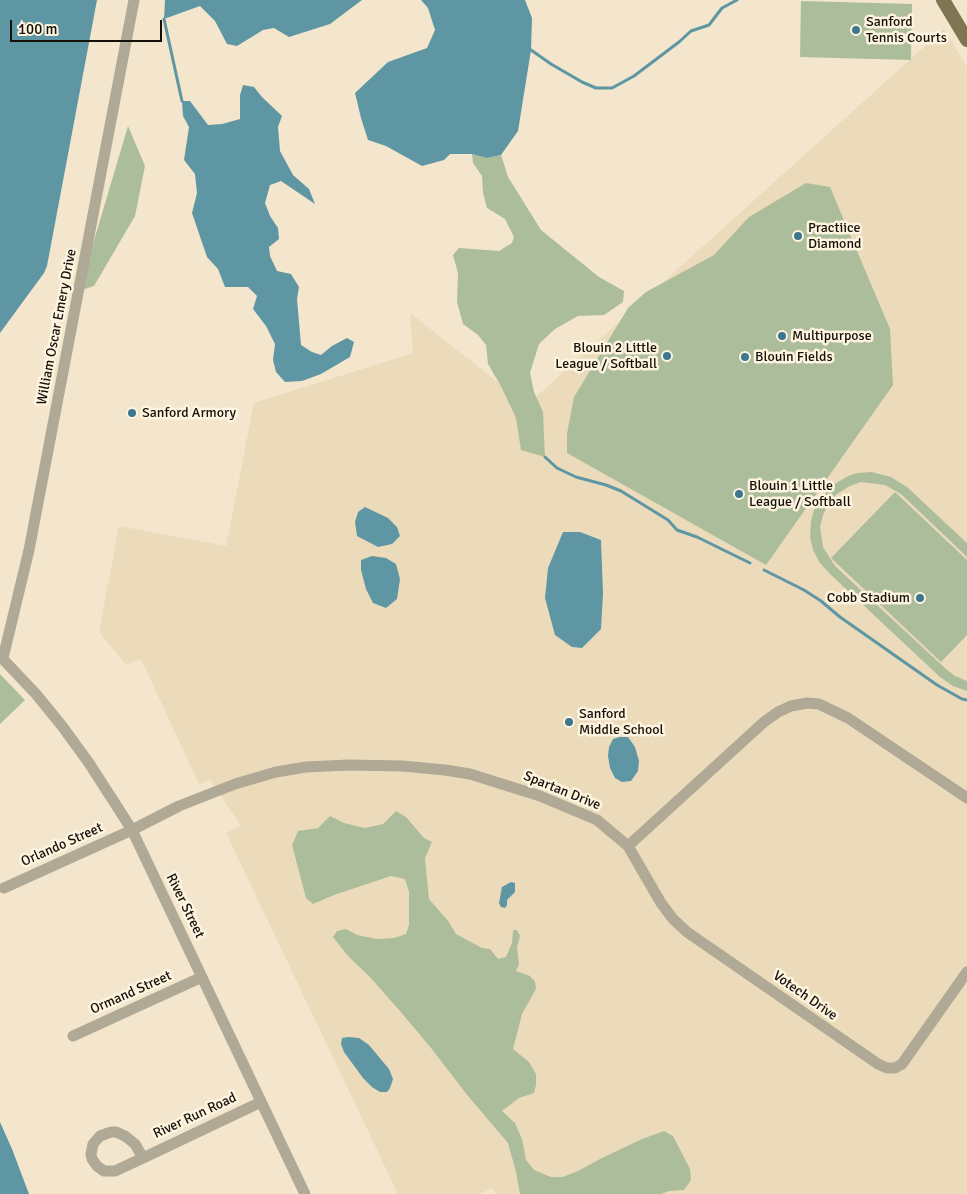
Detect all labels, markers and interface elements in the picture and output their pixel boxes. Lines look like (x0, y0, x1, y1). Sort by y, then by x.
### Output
scale bar (12, 10, 165, 42)
place label: Sanford Tennis Courts (866, 14, 947, 46)
text: 100 m (18, 20, 58, 38)
marker: Sanford Tennis Courts (850, 24, 862, 36)
place label: Practiice Diamond (808, 220, 861, 252)
marker: Practiice Diamond (792, 230, 804, 242)
street label: William Oscar Emery Drive (34, 248, 80, 406)
place label: Multipurpose (792, 328, 872, 344)
marker: Multipurpose (776, 330, 788, 342)
place label: Blouin 2 Little League / Softball (555, 340, 657, 372)
place label: Blouin Fields (755, 349, 833, 365)
marker: Blouin 2 Little League / Softball (661, 350, 673, 362)
marker: Blouin Fields (739, 351, 751, 363)
place label: Sanford Armory (142, 405, 236, 421)
marker: Sanford Armory (126, 407, 138, 419)
place label: Blouin 1 Little League / Softball (749, 478, 851, 511)
marker: Blouin 1 Little League / Softball (733, 488, 745, 500)
place label: Cobb Stadium (827, 590, 910, 606)
marker: Cobb Stadium (914, 592, 926, 604)
place label: Sanford Middle School (579, 706, 664, 739)
marker: Sanford Middle School (563, 716, 575, 728)
street label: Spartan Drive (521, 768, 603, 814)
street label: Orlando Street (19, 820, 105, 870)
street label: River Street (162, 871, 208, 941)
street label: Ormand Street (88, 968, 174, 1018)
street label: Votech Drive (770, 968, 840, 1024)
street label: River Run Road (151, 1089, 239, 1143)

